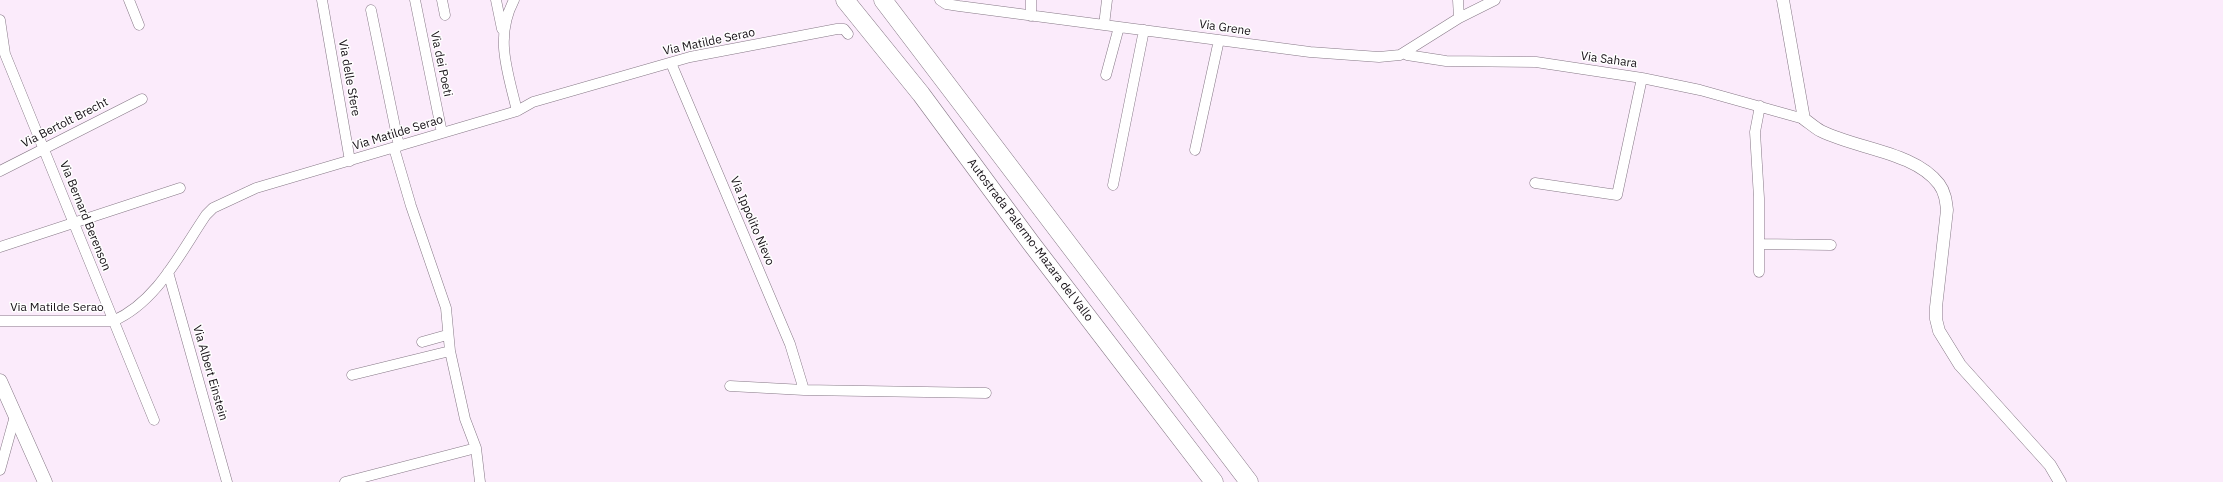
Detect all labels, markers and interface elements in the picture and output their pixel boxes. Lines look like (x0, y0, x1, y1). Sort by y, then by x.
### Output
street label: Via Grene (1198, 17, 1252, 39)
street label: Via Matilde Serao (662, 25, 756, 59)
street label: Via dei Poeti (427, 30, 455, 98)
street label: Via delle Sfere (335, 39, 363, 117)
street label: Via Sahara (1580, 49, 1638, 71)
street label: Via Bertolt Brecht (19, 95, 111, 151)
street label: Via Matilde Serao (351, 112, 445, 154)
street label: Autostrada Palermo-Mazara del Vallo (964, 156, 1096, 324)
street label: Via Bernard Berenson (56, 159, 114, 273)
street label: Via Ippolito Nievo (727, 174, 777, 268)
street label: Via Matilde Serao (10, 301, 104, 315)
street label: Via Albert Einstein (189, 324, 231, 422)

